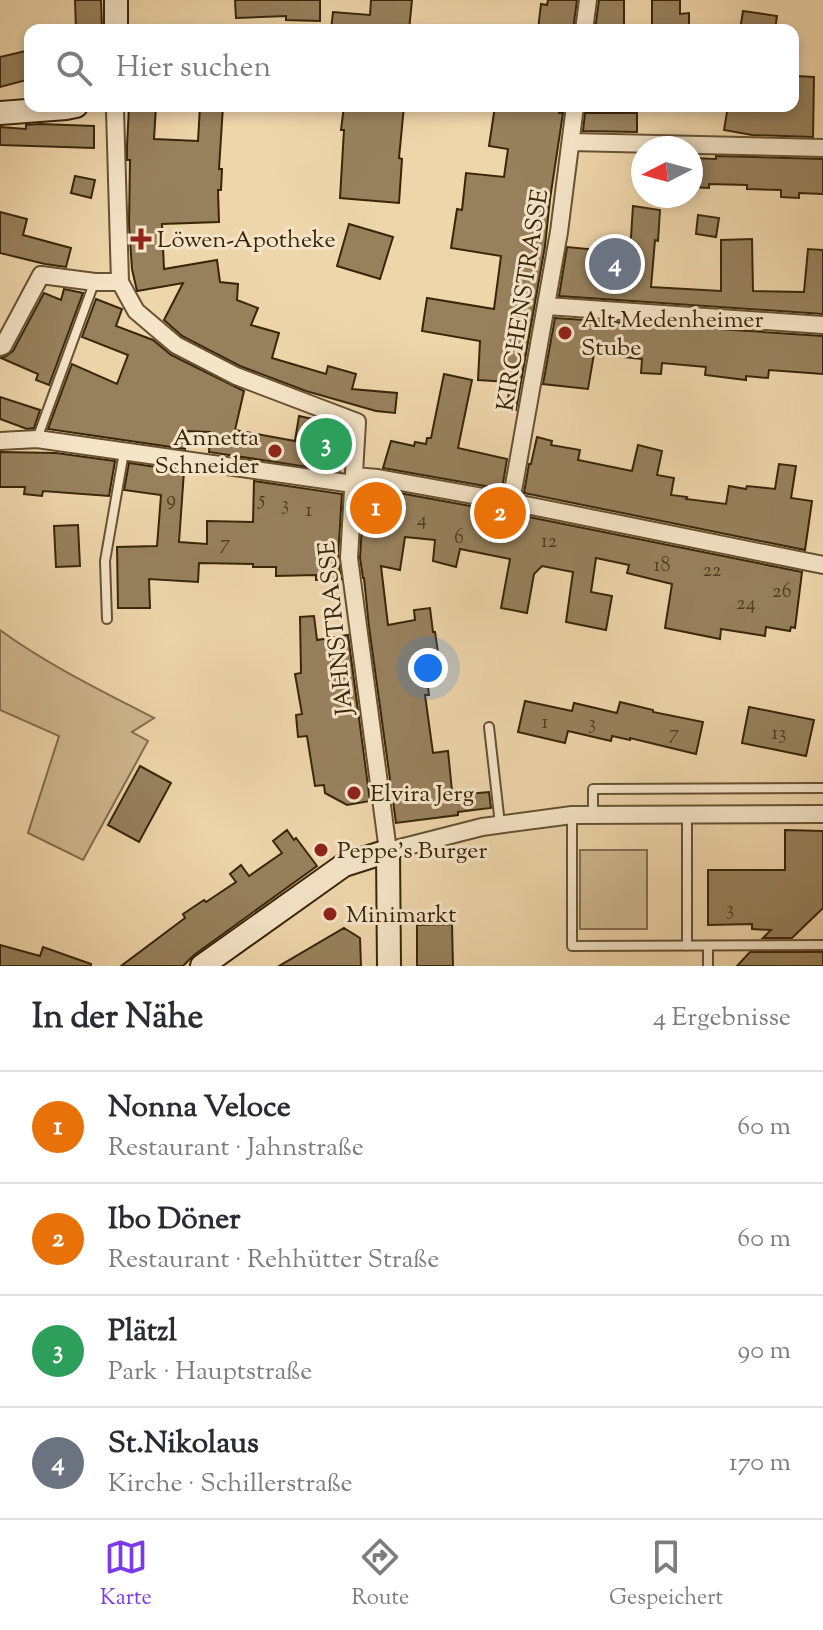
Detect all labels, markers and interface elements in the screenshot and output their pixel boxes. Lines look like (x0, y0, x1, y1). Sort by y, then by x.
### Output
search box (24, 24, 799, 112)
icon: search (52, 46, 96, 90)
text: Hier suchen (116, 47, 271, 90)
north arrow (631, 136, 703, 208)
street label: KIRCHENSTRASSE (490, 186, 558, 414)
place label: Löwen-Apotheke (157, 224, 336, 258)
marker: Löwen-Apotheke (132, 230, 150, 248)
pin: 4 (589, 234, 641, 294)
place label: Alt Medenheimer Stube (581, 304, 763, 366)
marker: Alt Medenheimer Stube (556, 324, 574, 342)
pin: 3 (300, 414, 352, 474)
place label: Annetta Schneider (155, 422, 259, 484)
marker: Annetta Schneider (266, 442, 284, 460)
pin: 1 (350, 478, 402, 538)
pin: 2 (474, 483, 526, 543)
house number: 9 (166, 486, 176, 515)
house number: 5 (258, 486, 266, 515)
house number: 3 (281, 491, 289, 520)
house number: 1 (306, 497, 313, 526)
house number: 4 (417, 506, 427, 535)
house number: 6 (454, 524, 464, 553)
house number: 12 (541, 528, 557, 557)
house number: 7 (220, 530, 230, 559)
street label: JAHNSTRASSE (311, 538, 363, 719)
house number: 18 (654, 552, 670, 581)
house number: 22 (703, 557, 721, 586)
house number: 26 (772, 578, 792, 607)
house number: 24 (736, 590, 756, 619)
your location (408, 648, 448, 688)
house number: 1 (542, 709, 549, 738)
house number: 3 (588, 710, 596, 739)
house number: 7 (669, 720, 679, 749)
house number: 13 (772, 720, 786, 749)
place label: Elvira Jerg (370, 778, 475, 812)
marker: Elvira Jerg (345, 784, 363, 802)
place label: Peppe's Burger (337, 835, 488, 869)
marker: Peppe's Burger (312, 841, 330, 859)
house number: 3 (726, 896, 734, 925)
place label: Minimarkt (346, 899, 456, 933)
marker: Minimarkt (321, 905, 339, 923)
text: In der Nähe (32, 994, 203, 1043)
text: 4 Ergebnisse (653, 1000, 791, 1037)
text: Nonna Veloce (108, 1087, 291, 1130)
text: 1 (54, 1109, 62, 1146)
text: 60 m (737, 1109, 791, 1146)
text: Restaurant · Jahnstraße (108, 1130, 364, 1167)
text: Ibo Döner (108, 1199, 240, 1242)
text: 2 (52, 1221, 64, 1258)
text: 60 m (737, 1221, 791, 1258)
text: Restaurant · Rehhütter Straße (108, 1242, 439, 1279)
text: Plätzl (108, 1311, 177, 1354)
text: 3 (53, 1333, 63, 1370)
text: 90 m (738, 1333, 791, 1370)
text: Park · Hauptstraße (108, 1354, 312, 1391)
text: St.Nikolaus (108, 1423, 259, 1466)
text: 4 (51, 1445, 65, 1482)
text: 170 m (729, 1445, 791, 1482)
text: Kirche · Schillerstraße (108, 1466, 353, 1503)
tab: Karte (100, 1535, 152, 1615)
tab: Route (352, 1535, 409, 1615)
tab: Gespeichert (609, 1535, 723, 1615)

